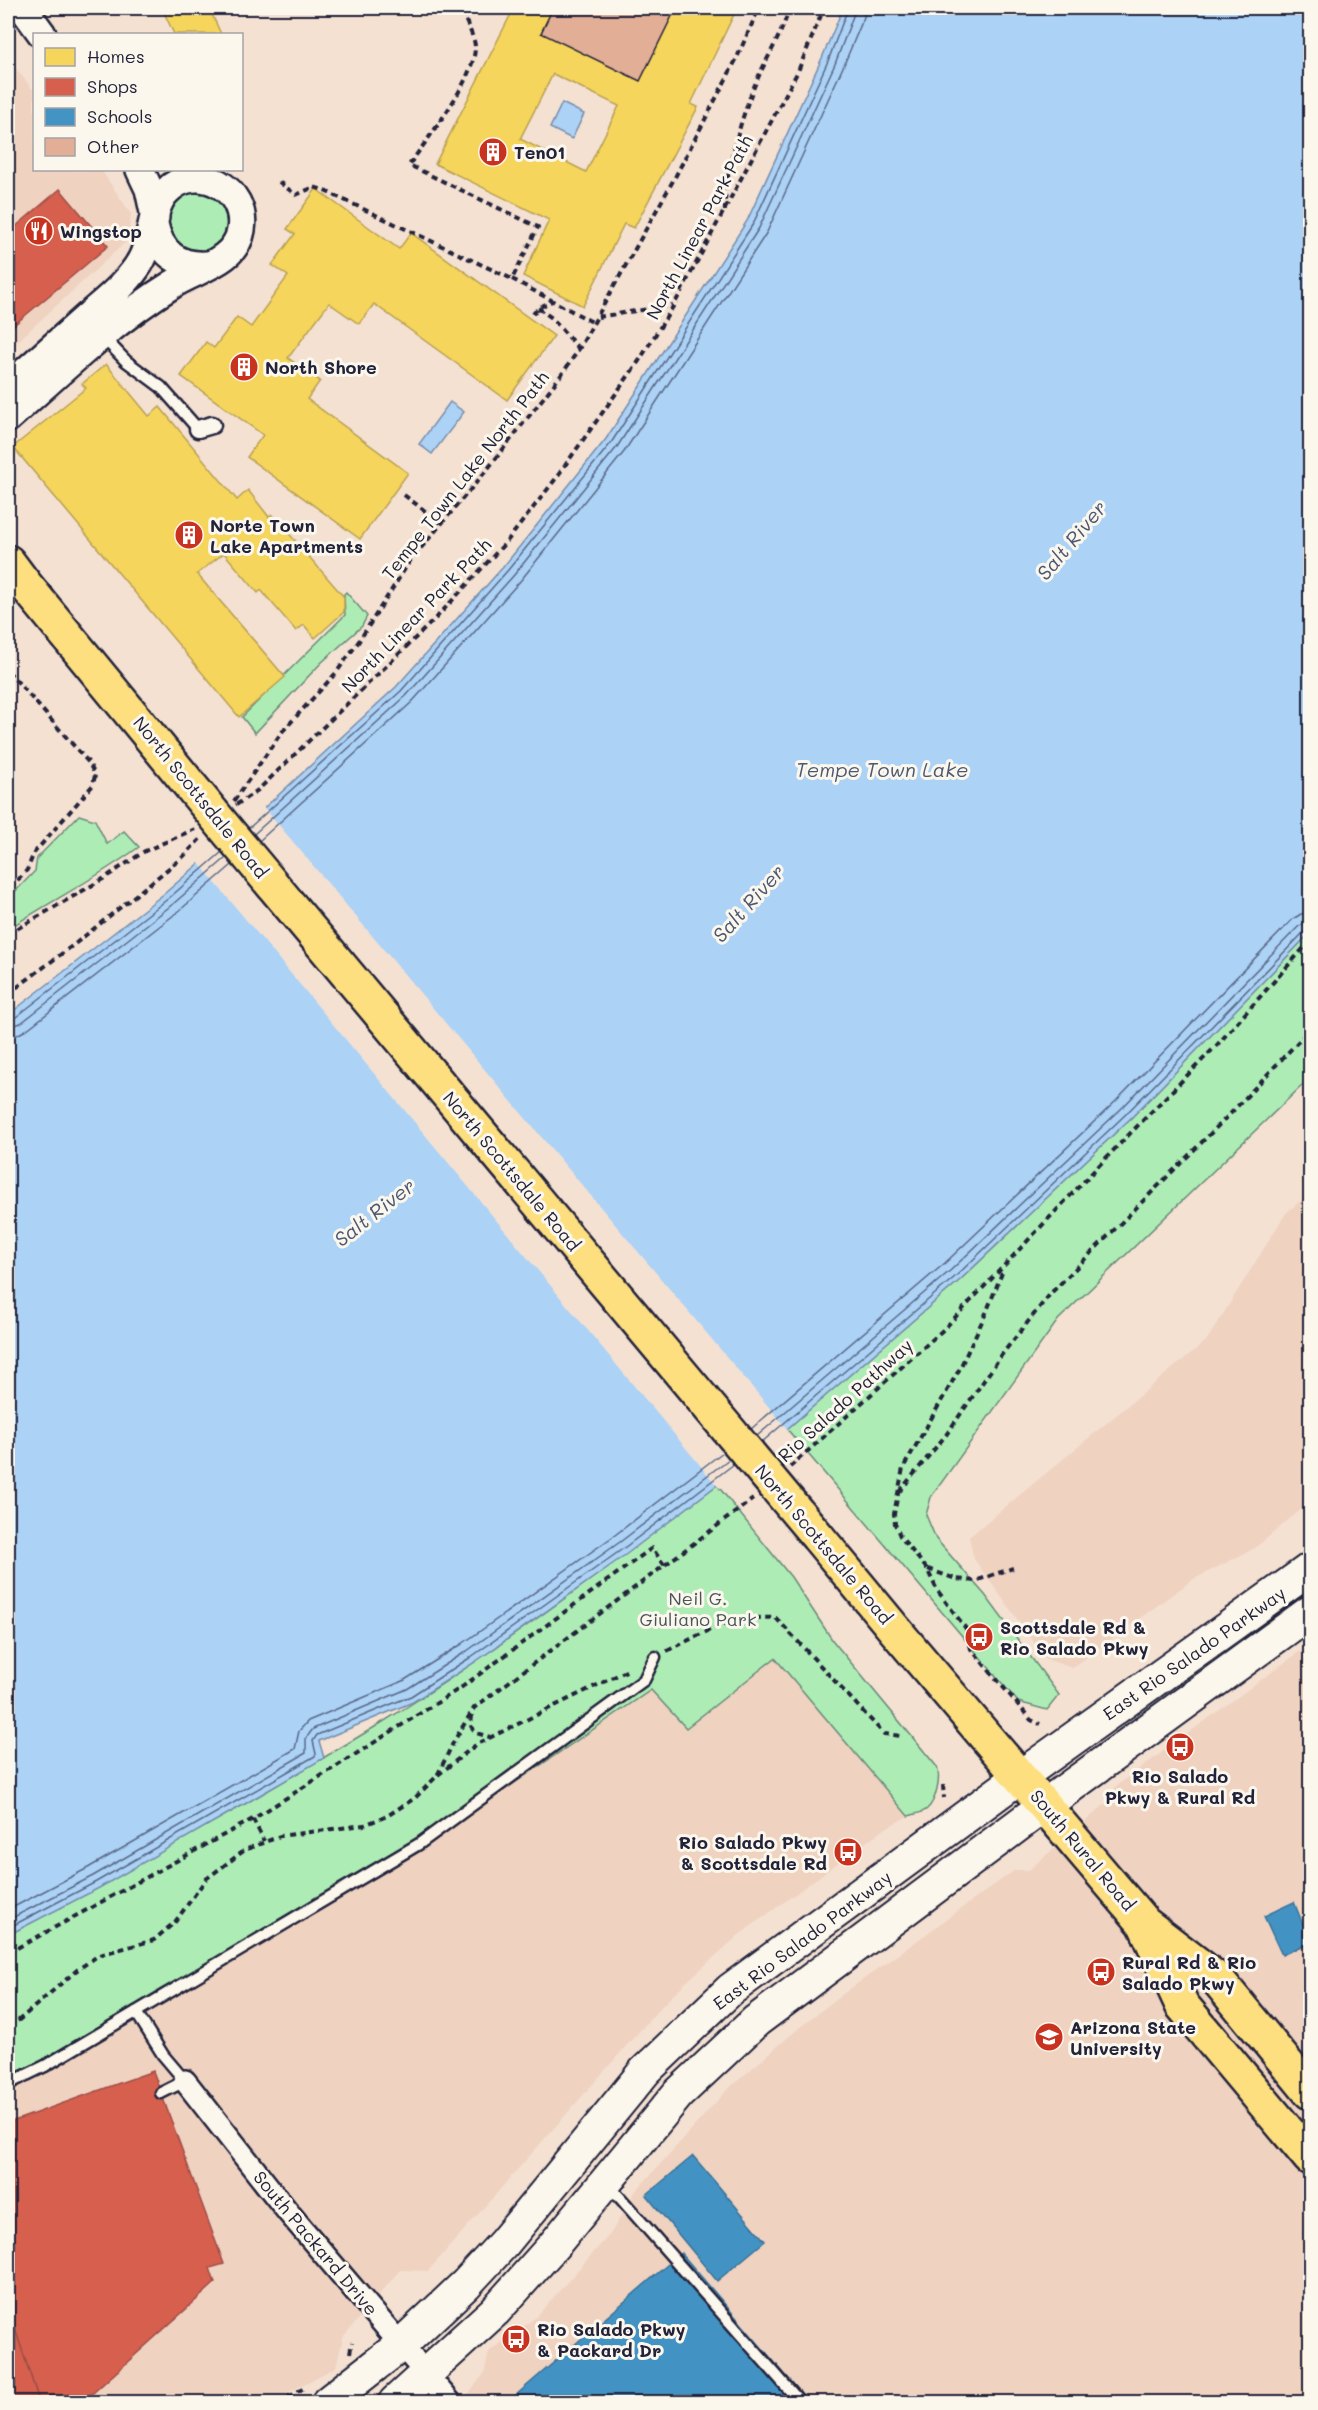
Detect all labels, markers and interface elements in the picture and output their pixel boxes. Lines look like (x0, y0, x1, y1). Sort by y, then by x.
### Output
legend (33, 33, 243, 171)
text: Homes (87, 44, 145, 68)
text: Shops (87, 74, 138, 98)
text: Schools (87, 104, 152, 128)
street label: North Linear Park Path (640, 131, 758, 323)
text: Other (87, 134, 140, 158)
building icon: Ten01 (477, 136, 509, 168)
place label: Ten01 (514, 140, 565, 164)
restaurant icon: Wingstop (23, 215, 55, 247)
place label: Wingstop (60, 219, 142, 243)
building icon: North Shore (228, 351, 260, 383)
place label: North Shore (265, 355, 377, 379)
street label: Tempe Town Lake North Path (376, 366, 554, 584)
water label: Salt River (1030, 495, 1112, 585)
place label: Norte Town Lake Apartments (210, 513, 363, 558)
building icon: Norte Town Lake Apartments (173, 519, 205, 551)
street label: North Linear Park Path (336, 533, 496, 697)
street label: North Scottsdale Road (128, 711, 274, 883)
water label: Tempe Town Lake (796, 756, 968, 782)
water label: Salt River (706, 859, 790, 947)
street label: North Scottsdale Road (438, 1086, 586, 1256)
water label: Salt River (328, 1172, 420, 1252)
street label: Rio Salado Pathway (773, 1333, 917, 1467)
street label: North Scottsdale Road (750, 1459, 898, 1629)
street label: East Rio Salado Parkway (1098, 1581, 1290, 1725)
park label: Neil G. Giuliano Park (639, 1586, 757, 1631)
place label: Scottsdale Rd & Rio Salado Pkwy (1000, 1615, 1149, 1660)
bus stop icon: Scottsdale Rd & Rio Salado Pkwy (963, 1621, 995, 1653)
bus stop icon: Rio Salado Pkwy & Rural Rd (1164, 1731, 1196, 1763)
place label: Rio Salado Pkwy & Rural Rd (1105, 1764, 1255, 1809)
street label: South Rural Road (1025, 1784, 1141, 1916)
place label: Rio Salado Pkwy & Scottsdale Rd (678, 1830, 827, 1875)
bus stop icon: Rio Salado Pkwy & Scottsdale Rd (832, 1836, 864, 1868)
street label: East Rio Salado Parkway (708, 1865, 896, 2015)
place label: Rural Rd & Rio Salado Pkwy (1122, 1950, 1256, 1995)
bus stop icon: Rural Rd & Rio Salado Pkwy (1085, 1956, 1117, 1988)
place label: Arizona State University (1070, 2015, 1196, 2060)
school or university icon: Arizona State University (1033, 2021, 1065, 2053)
street label: South Packard Drive (248, 2166, 384, 2320)
place label: Rio Salado Pkwy & Packard Dr (537, 2317, 686, 2362)
bus stop icon: Rio Salado Pkwy & Packard Dr (500, 2323, 532, 2355)

